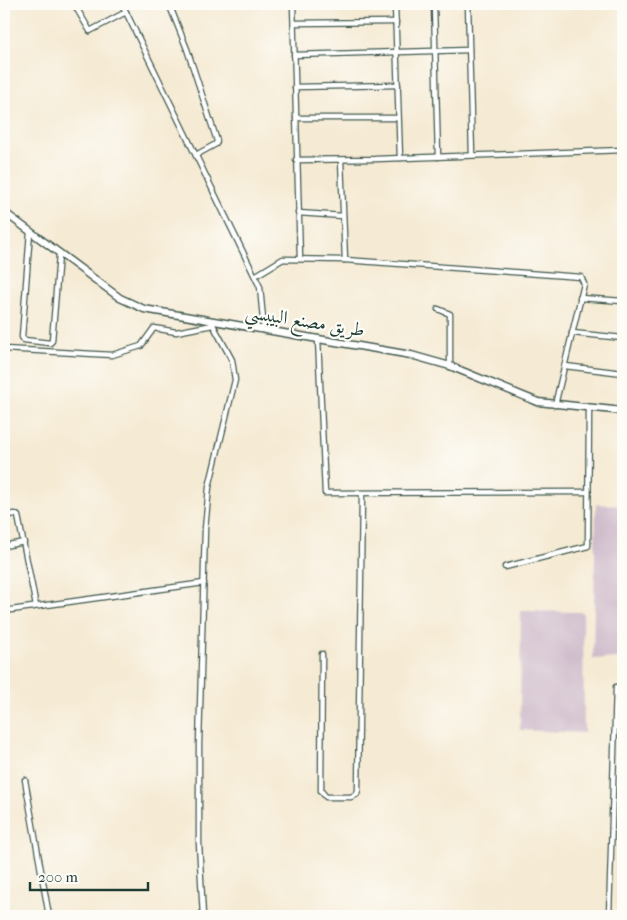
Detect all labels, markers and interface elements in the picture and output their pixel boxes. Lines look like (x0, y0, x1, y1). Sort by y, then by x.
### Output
street label: طريق مصنع البيبسي (243, 301, 366, 347)
scale bar (30, 860, 148, 892)
text: 200 m (38, 868, 78, 886)

